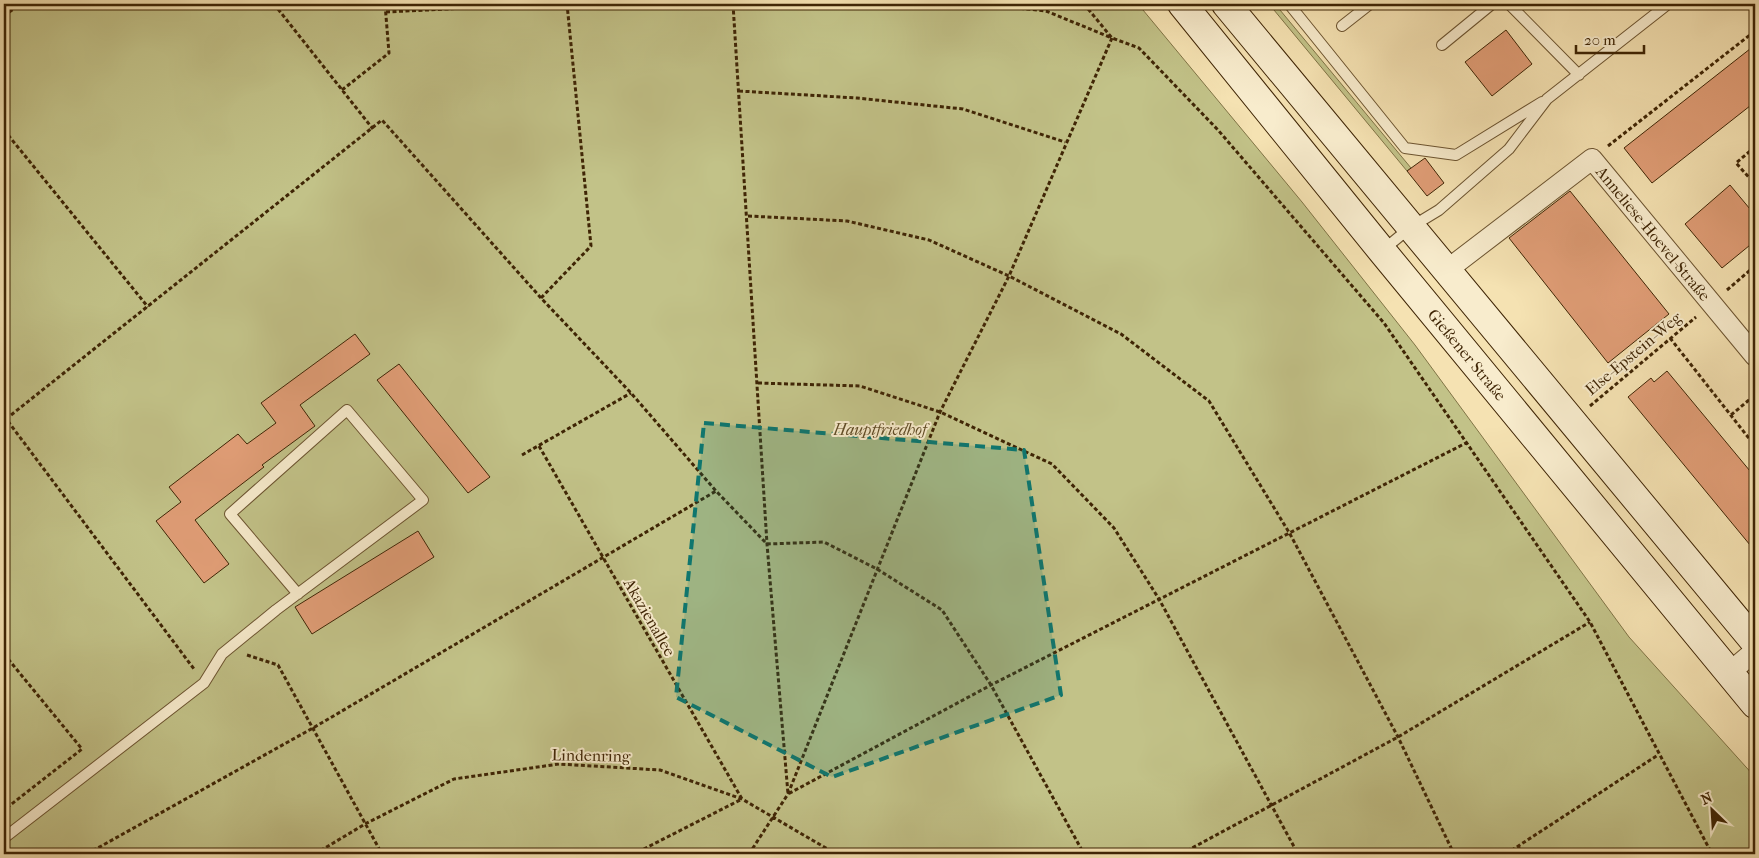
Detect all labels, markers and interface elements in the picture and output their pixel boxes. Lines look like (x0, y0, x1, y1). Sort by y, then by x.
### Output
scale bar (1576, 22, 1644, 54)
text: 20 m (1584, 31, 1616, 49)
street label: Anneliese-Hoevel-Straße (1591, 162, 1714, 305)
street label: Gießener Straße (1424, 305, 1510, 405)
street label: Else-Epstein-Weg (1581, 307, 1686, 399)
park label: Hauptfriedhof (833, 420, 930, 439)
street label: Akazienallee (619, 574, 680, 660)
street label: Lindenring (551, 745, 631, 766)
north arrow (1686, 786, 1736, 836)
text: N (1698, 789, 1715, 809)

